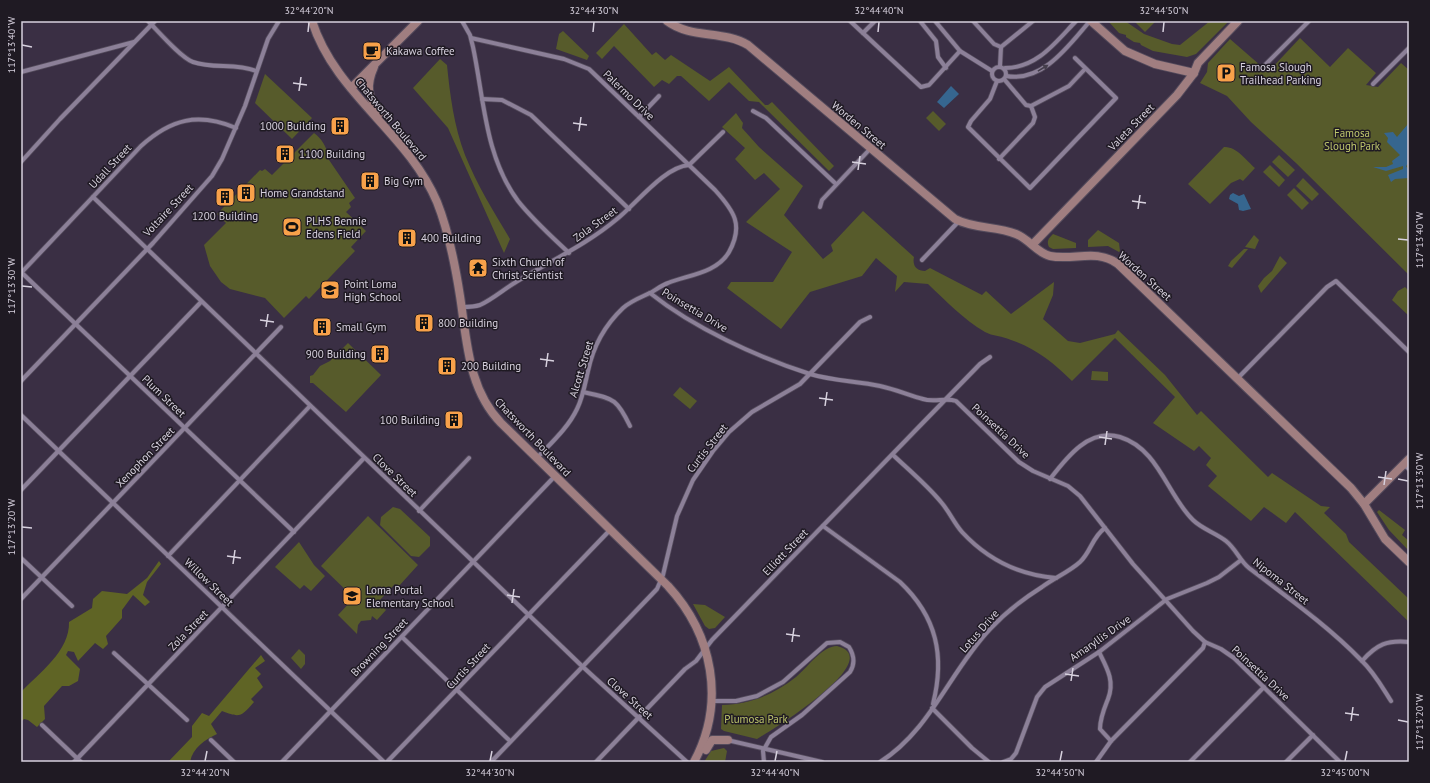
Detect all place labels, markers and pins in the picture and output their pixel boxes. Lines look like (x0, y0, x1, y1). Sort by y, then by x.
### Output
cafe icon: Kakawa Coffee (361, 40, 383, 62)
place label: Kakawa Coffee (386, 44, 455, 58)
place label: Famosa Slough Trailhead Parking (1240, 60, 1321, 87)
parking icon: Famosa Slough Trailhead Parking (1215, 62, 1237, 84)
building icon: 1000 Building (329, 115, 351, 137)
place label: 1000 Building (260, 119, 326, 133)
building icon: 1100 Building (274, 143, 296, 165)
place label: 1100 Building (299, 147, 365, 161)
building icon: Big Gym (359, 170, 381, 192)
place label: Big Gym (384, 174, 423, 188)
building icon: Home Grandstand (235, 182, 257, 204)
building icon: 1200 Building (214, 186, 236, 208)
place label: Home Grandstand (260, 186, 344, 200)
place label: 1200 Building (192, 209, 258, 223)
place label: PLHS Bennie Edens Field (306, 214, 367, 241)
sports icon: PLHS Bennie Edens Field (281, 216, 303, 238)
building icon: 400 Building (396, 227, 418, 249)
place label: 400 Building (421, 231, 481, 245)
place label: Sixth Church of Christ Scientist (492, 255, 565, 282)
temple icon: Sixth Church of Christ Scientist (467, 257, 489, 279)
place label: Point Loma High School (344, 277, 402, 304)
school or university icon: Point Loma High School (319, 279, 341, 301)
building icon: 800 Building (413, 312, 435, 334)
building icon: Small Gym (311, 316, 333, 338)
place label: 800 Building (438, 316, 498, 330)
place label: Small Gym (336, 320, 386, 334)
building icon: 900 Building (369, 343, 391, 365)
place label: 900 Building (306, 347, 366, 361)
building icon: 200 Building (436, 355, 458, 377)
place label: 200 Building (461, 359, 521, 373)
building icon: 100 Building (443, 409, 465, 431)
place label: 100 Building (380, 413, 440, 427)
place label: Loma Portal Elementary School (366, 583, 454, 610)
school or university icon: Loma Portal Elementary School (341, 585, 363, 607)

